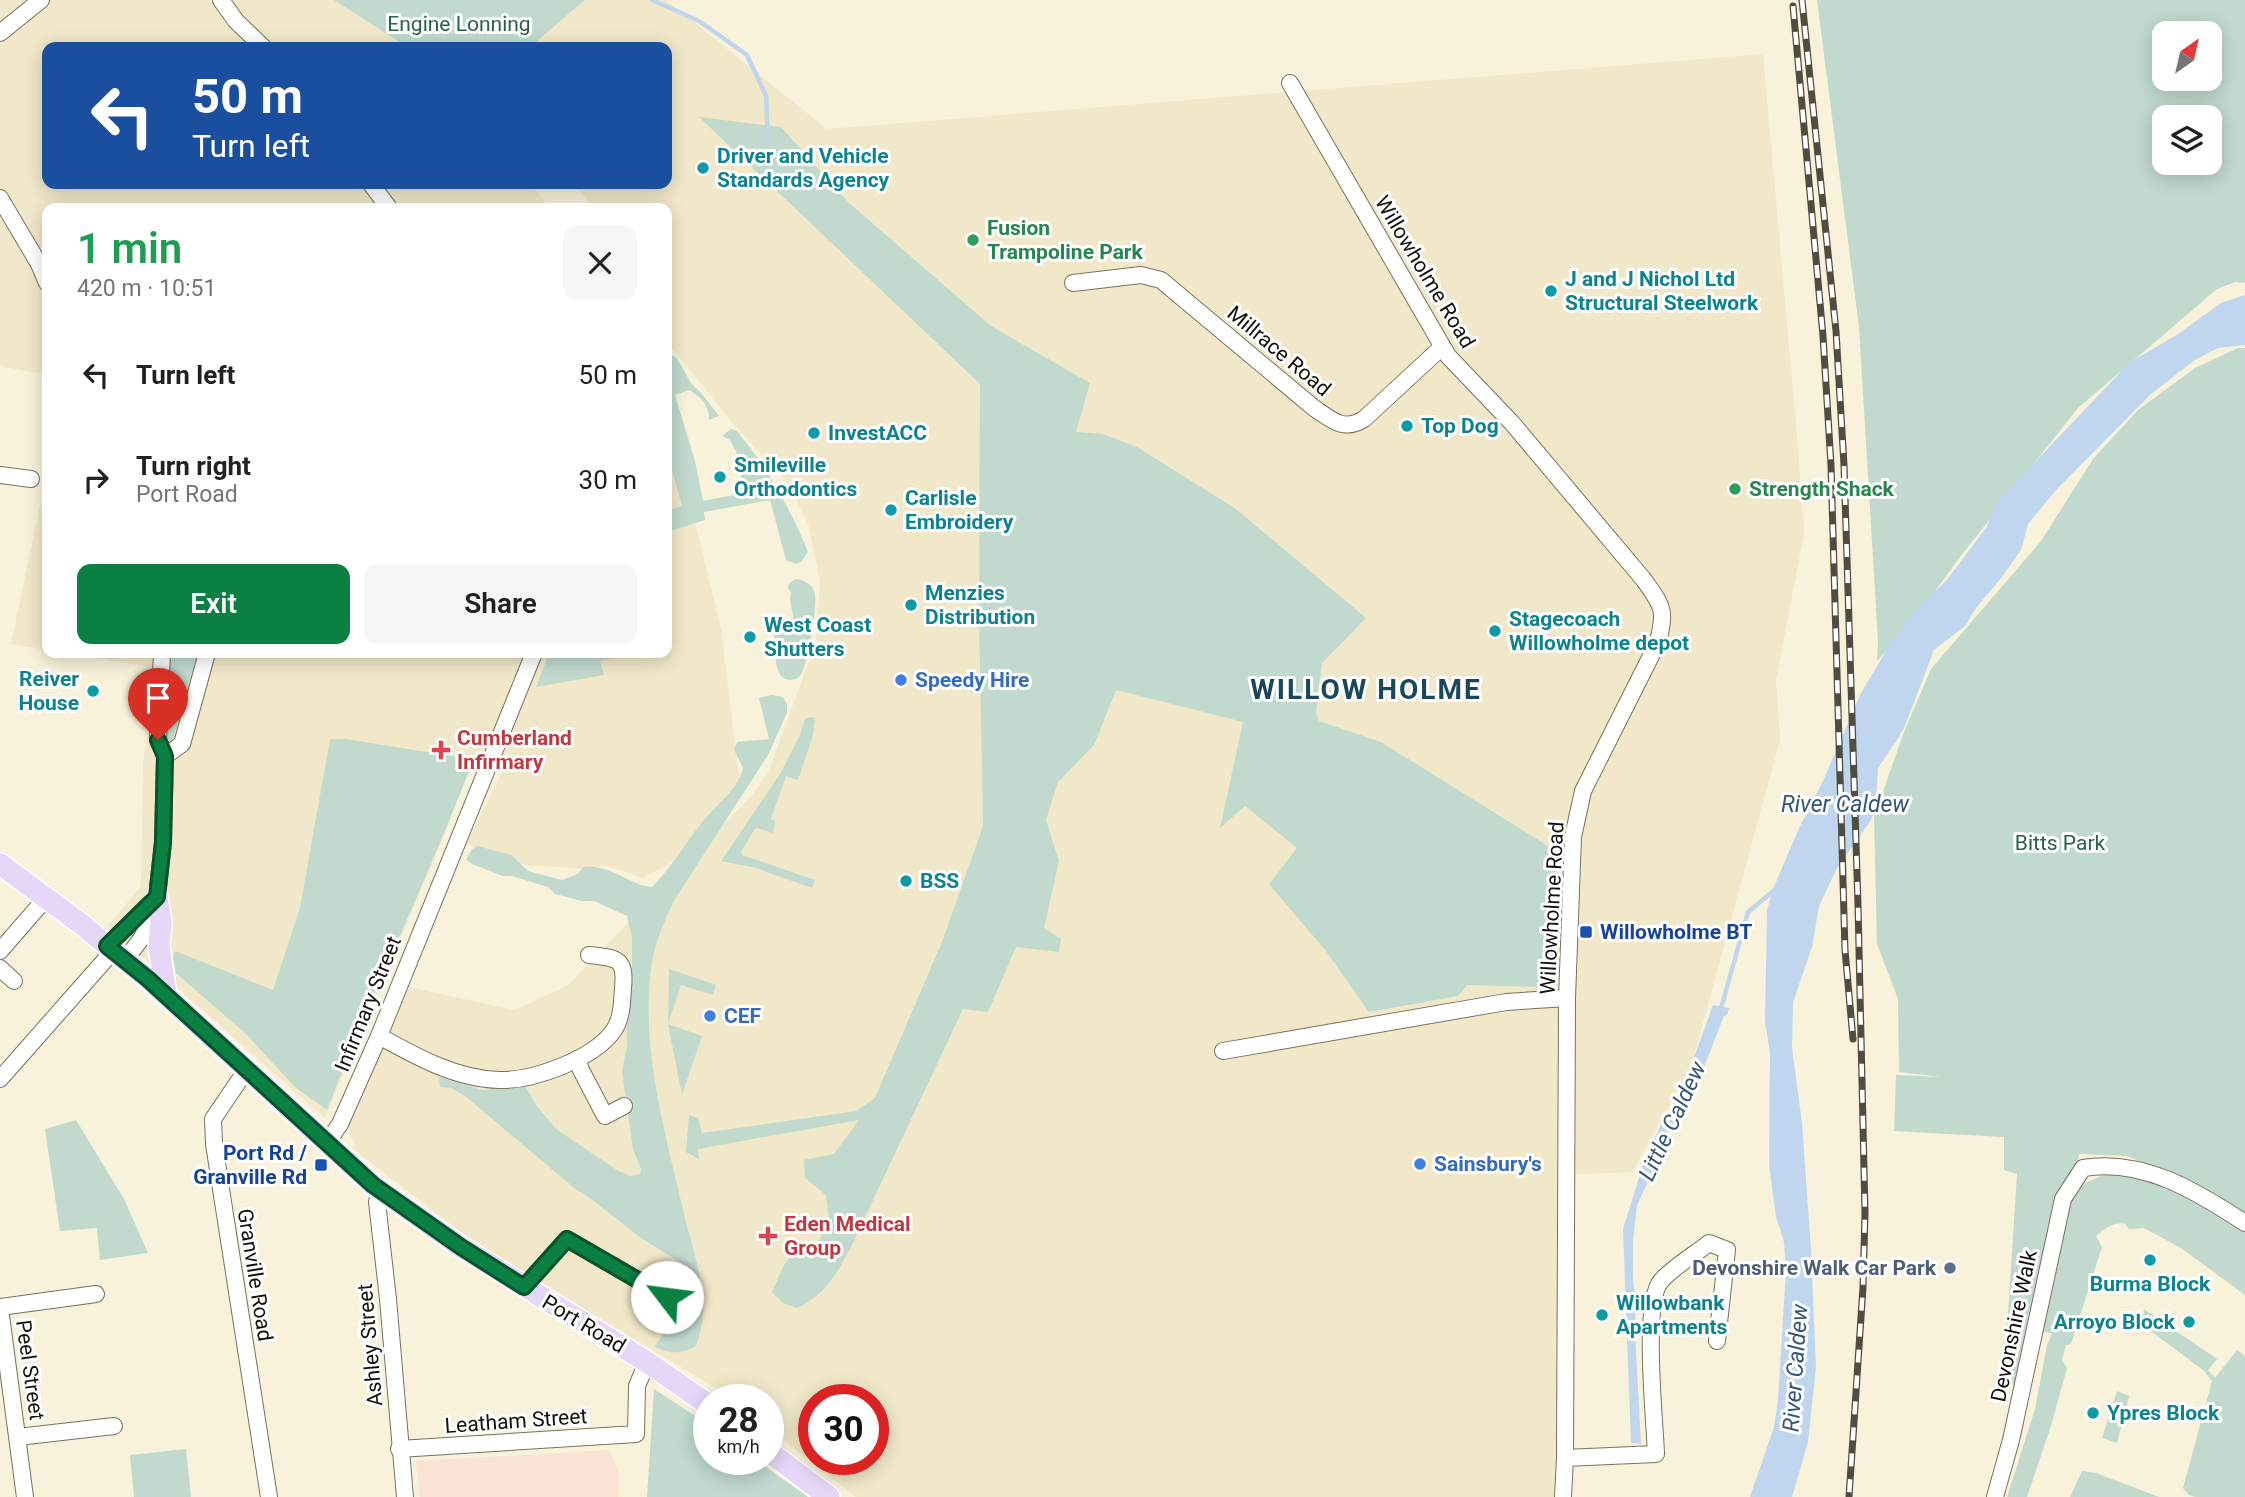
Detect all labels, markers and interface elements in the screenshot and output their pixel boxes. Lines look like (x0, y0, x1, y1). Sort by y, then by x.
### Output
park label: Engine Lonning (387, 12, 531, 36)
north arrow (2152, 21, 2222, 91)
map controls (2152, 21, 2222, 175)
text: 50 m (192, 68, 303, 125)
icon: left (77, 70, 168, 161)
button: layers (2152, 105, 2222, 175)
text: Turn left (192, 127, 310, 165)
place label: Driver and Vehicle Standards Agency (717, 144, 890, 192)
marker: Driver and Vehicle Standards Agency (695, 160, 711, 176)
street label: Willowholme Road (1370, 192, 1480, 352)
place label: Fusion Trampoline Park (987, 216, 1144, 264)
text: 1 min (77, 224, 182, 273)
button: close (563, 226, 637, 300)
marker: Fusion Trampoline Park (965, 232, 981, 248)
place label: J and J Nichol Ltd Structural Steelwork (1565, 267, 1759, 315)
text: 420 m · 10:51 (77, 275, 216, 302)
marker: J and J Nichol Ltd Structural Steelwork (1543, 283, 1559, 299)
street label: Millrace Road (1223, 301, 1335, 401)
icon: left (77, 356, 115, 394)
text: Turn left (136, 360, 235, 390)
text: 50 m (579, 360, 637, 390)
place label: Top Dog (1421, 414, 1499, 438)
marker: Top Dog (1399, 418, 1415, 434)
place label: InvestACC (828, 421, 927, 445)
marker: InvestACC (806, 425, 822, 441)
text: Turn right (136, 451, 251, 481)
place label: Smileville Orthodontics (734, 453, 857, 501)
icon: right (77, 461, 115, 499)
text: 30 m (579, 465, 637, 495)
marker: Smileville Orthodontics (712, 469, 728, 485)
place label: Strength Shack (1749, 477, 1895, 501)
text: Port Road (136, 481, 238, 508)
marker: Strength Shack (1727, 481, 1743, 497)
place label: Carlisle Embroidery (905, 486, 1014, 534)
marker: Carlisle Embroidery (883, 502, 899, 518)
button: Exit (77, 564, 350, 644)
button: Share (364, 564, 637, 644)
place label: Menzies Distribution (925, 581, 1035, 629)
marker: Menzies Distribution (903, 597, 919, 613)
place label: Stagecoach Willowholme depot (1509, 607, 1689, 655)
place label: West Coast Shutters (764, 613, 871, 661)
marker: Stagecoach Willowholme depot (1487, 623, 1503, 639)
marker: West Coast Shutters (742, 629, 758, 645)
place label: Reiver House (18, 667, 79, 715)
pin (128, 668, 188, 740)
place label: Speedy Hire (915, 668, 1029, 692)
marker: Speedy Hire (893, 672, 909, 688)
district label: WILLOW HOLME (1250, 673, 1482, 706)
icon: arrive (139, 679, 177, 717)
marker: Reiver House (85, 683, 101, 699)
place label: Cumberland Infirmary (457, 726, 572, 774)
marker: Cumberland Infirmary (431, 740, 451, 760)
water label: River Caldew (1781, 791, 1910, 818)
street label: Willowholme Road (1535, 821, 1569, 995)
park label: Bitts Park (2015, 831, 2106, 855)
place label: BSS (920, 869, 959, 893)
marker: BSS (898, 873, 914, 889)
place label: Willowholme BT (1600, 920, 1752, 944)
marker: Willowholme BT (1578, 924, 1594, 940)
street label: Infirmary Street (330, 933, 406, 1075)
place label: CEF (724, 1004, 762, 1028)
marker: CEF (702, 1008, 718, 1024)
water label: Little Caldew (1633, 1056, 1712, 1185)
place label: Port Rd / Granville Rd (193, 1141, 307, 1189)
place label: Sainsbury's (1434, 1152, 1542, 1176)
marker: Sainsbury's (1412, 1156, 1428, 1172)
marker: Port Rd / Granville Rd (313, 1157, 329, 1173)
street label: Granville Road (233, 1207, 277, 1343)
place label: Eden Medical Group (784, 1212, 911, 1260)
marker: Eden Medical Group (758, 1226, 778, 1246)
street label: Devonshire Walk (1986, 1248, 2042, 1404)
marker: Burma Block (2142, 1252, 2158, 1268)
place label: Devonshire Walk Car Park (1692, 1256, 1937, 1280)
position arrow (630, 1260, 704, 1334)
marker: Devonshire Walk Car Park (1942, 1260, 1958, 1276)
place label: Burma Block (2090, 1272, 2211, 1296)
street label: Ashley Street (353, 1283, 387, 1407)
street label: Port Road (538, 1290, 630, 1358)
place label: Willowbank Apartments (1616, 1291, 1728, 1339)
water label: River Caldew (1778, 1302, 1814, 1433)
marker: Willowbank Apartments (1594, 1307, 1610, 1323)
place label: Arroyo Block (2054, 1310, 2176, 1334)
marker: Arroyo Block (2181, 1314, 2197, 1330)
street label: Peel Street (11, 1318, 49, 1422)
speed limit sign: 30 (798, 1384, 889, 1475)
text: 28 (718, 1400, 759, 1441)
place label: Ypres Block (2107, 1401, 2220, 1425)
street label: Leatham Street (444, 1404, 588, 1438)
marker: Ypres Block (2085, 1405, 2101, 1421)
text: km/h (717, 1436, 760, 1457)

